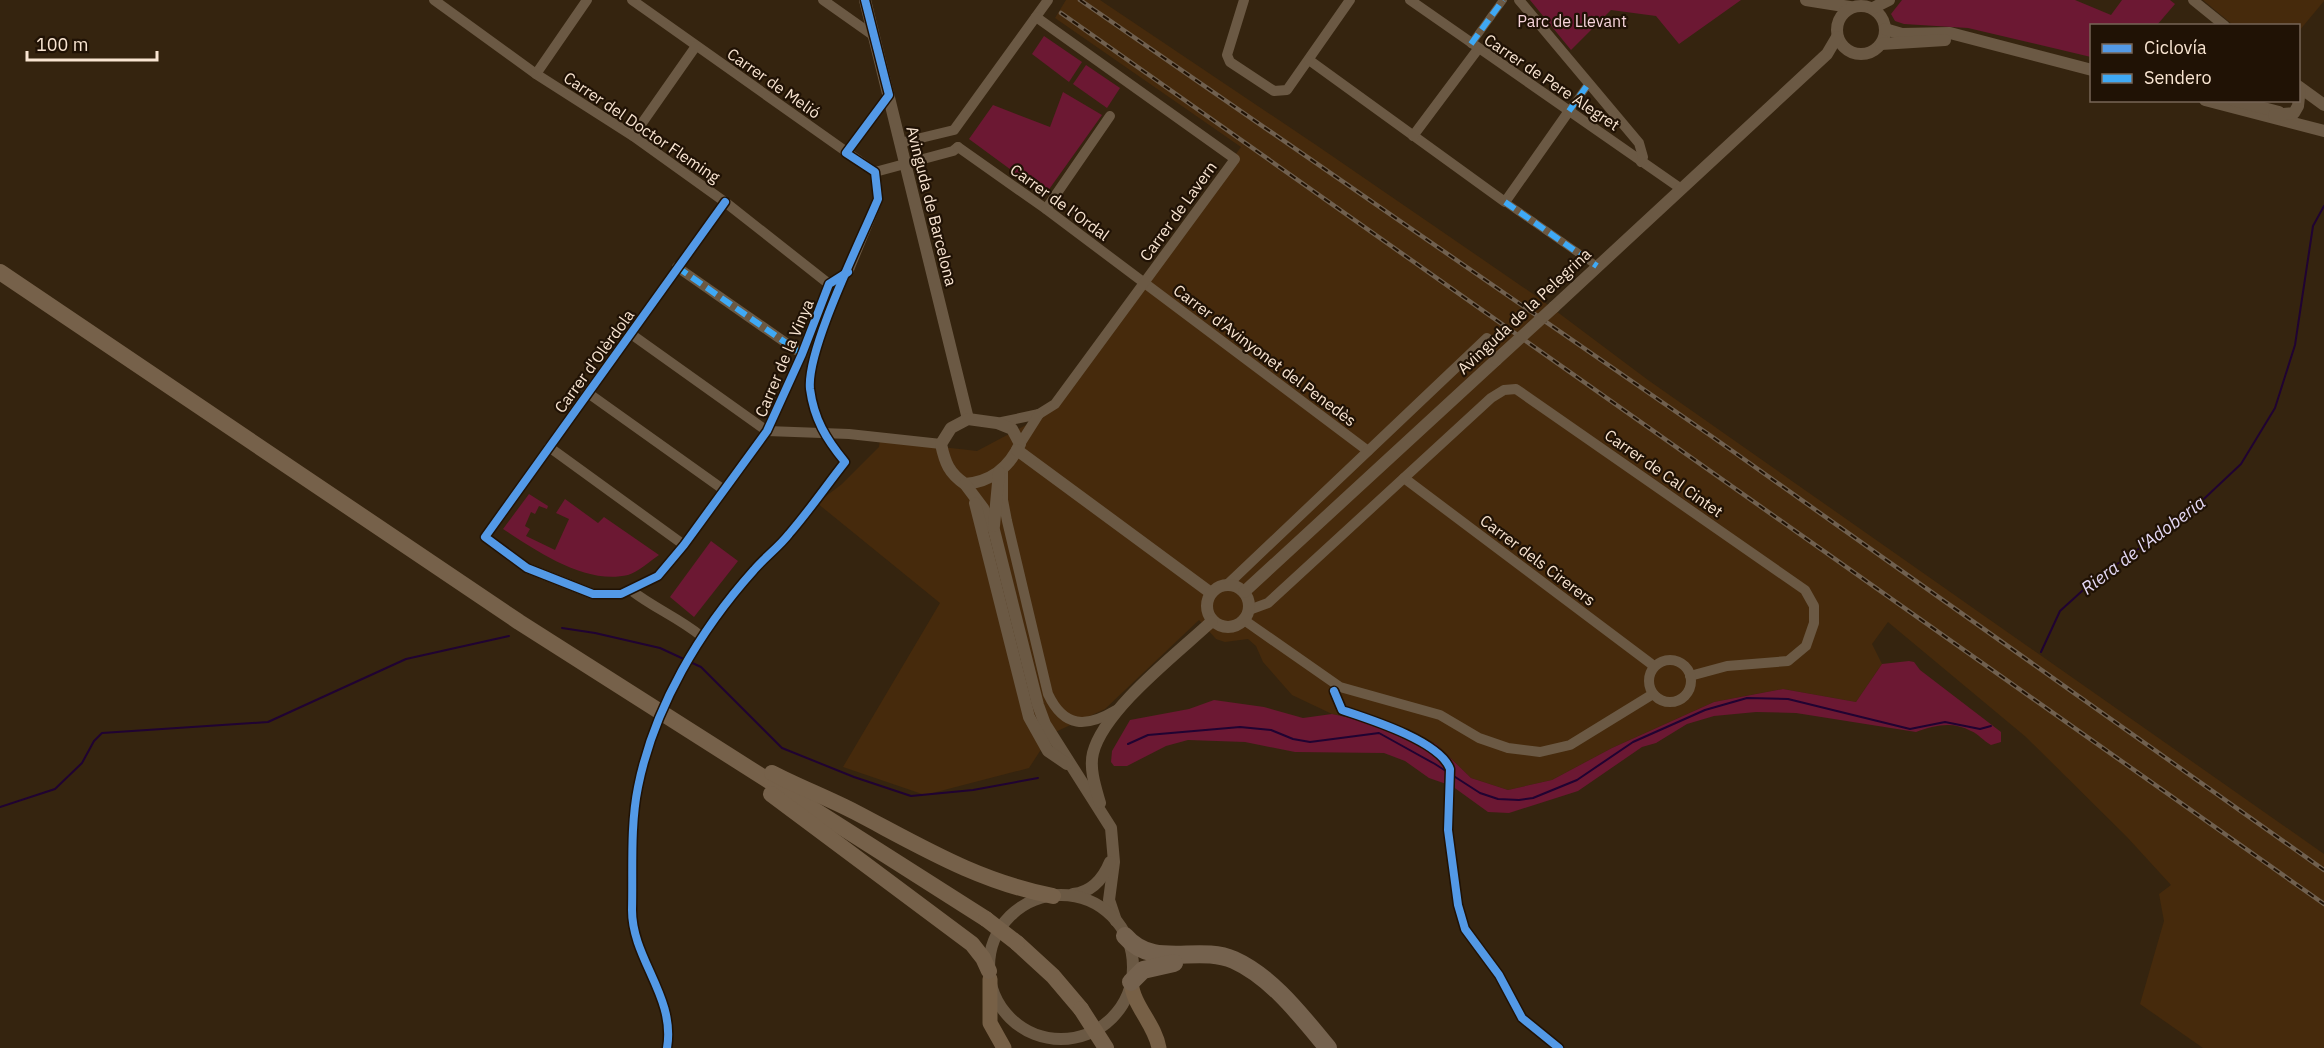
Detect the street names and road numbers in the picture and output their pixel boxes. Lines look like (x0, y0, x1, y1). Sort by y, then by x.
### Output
street label: Carrer de Pere Alegret (1481, 29, 1623, 135)
street label: Carrer de Melió (723, 43, 825, 123)
street label: Carrer del Doctor Fleming (560, 67, 724, 187)
street label: Avinguda de Barcelona (902, 124, 962, 289)
street label: Carrer de Lavern (1135, 157, 1221, 265)
street label: Carrer de l'Ordal (1006, 159, 1114, 245)
street label: Avinguda de la Pelegrina (1453, 243, 1595, 378)
street label: Carrer d'Avinyonet del Penedès (1170, 280, 1360, 430)
street label: Carrer de la Vinya (750, 296, 818, 420)
street label: Carrer d'Olèrdola (550, 305, 638, 417)
street label: Carrer de Cal Cintet (1601, 425, 1727, 521)
street label: Carrer dels Cirerers (1476, 510, 1600, 610)

